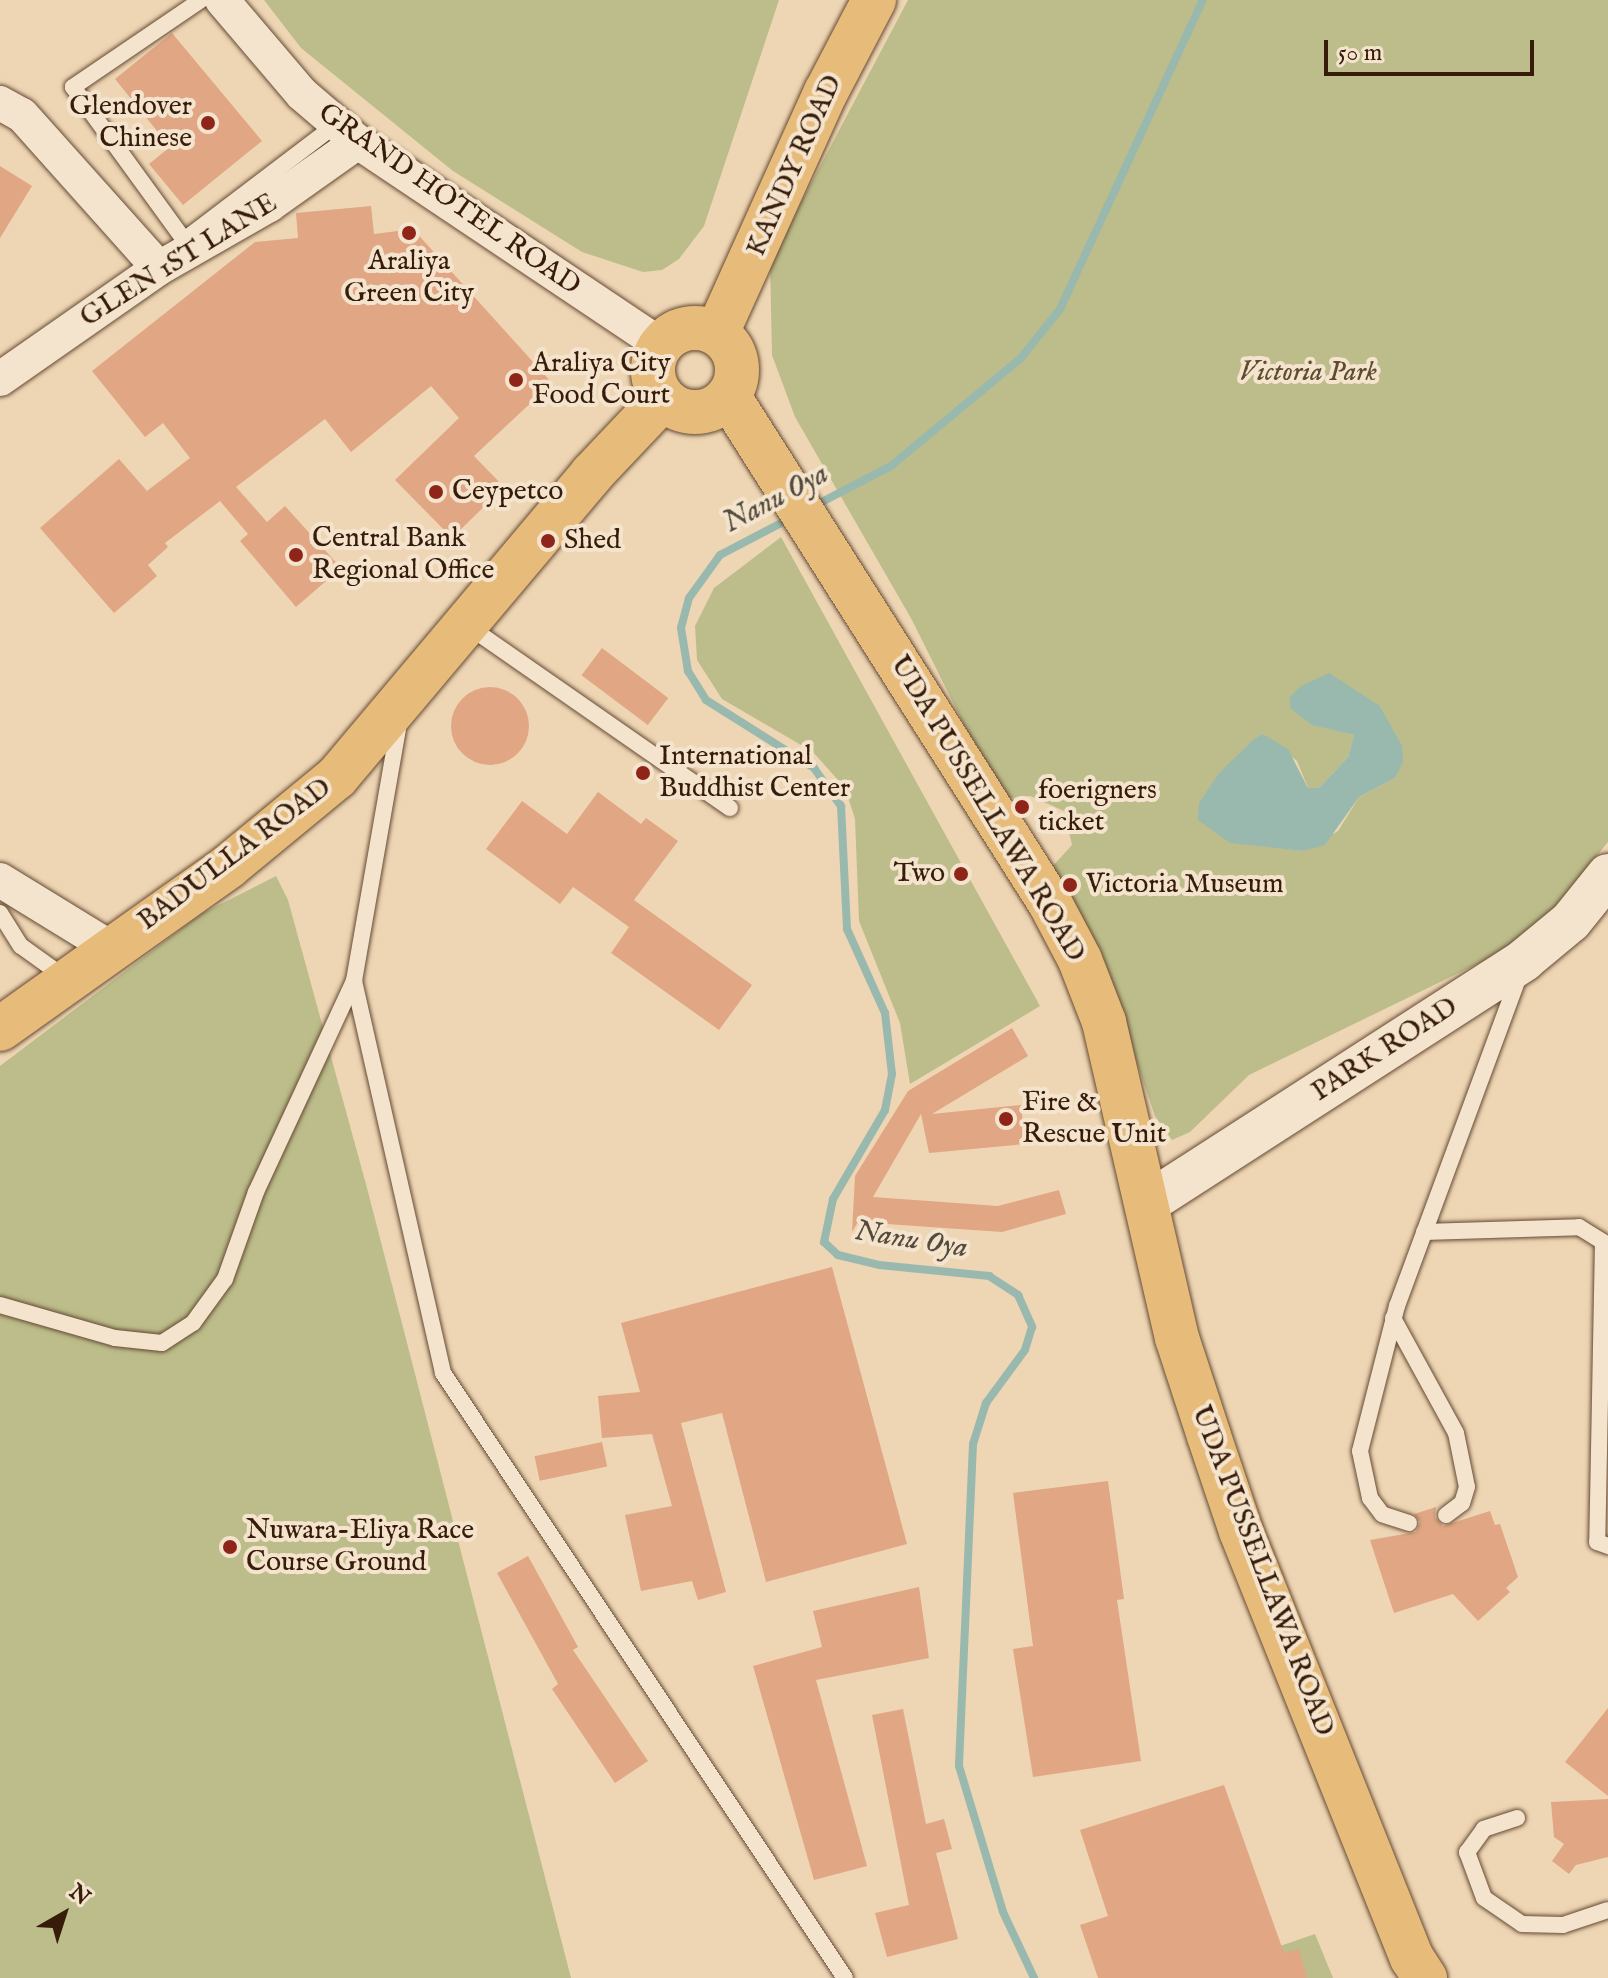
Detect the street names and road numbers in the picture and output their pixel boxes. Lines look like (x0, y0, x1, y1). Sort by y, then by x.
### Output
street label: KANDY ROAD (740, 70, 850, 262)
street label: GRAND HOTEL ROAD (311, 97, 587, 303)
street label: GLEN 1ST LANE (74, 187, 284, 335)
street label: UDA PUSSELLAWA ROAD (882, 650, 1092, 968)
street label: BADULLA ROAD (132, 772, 338, 938)
street label: PARK ROAD (1306, 991, 1464, 1109)
street label: UDA PUSSELLAWA ROAD (1183, 1401, 1341, 1741)

